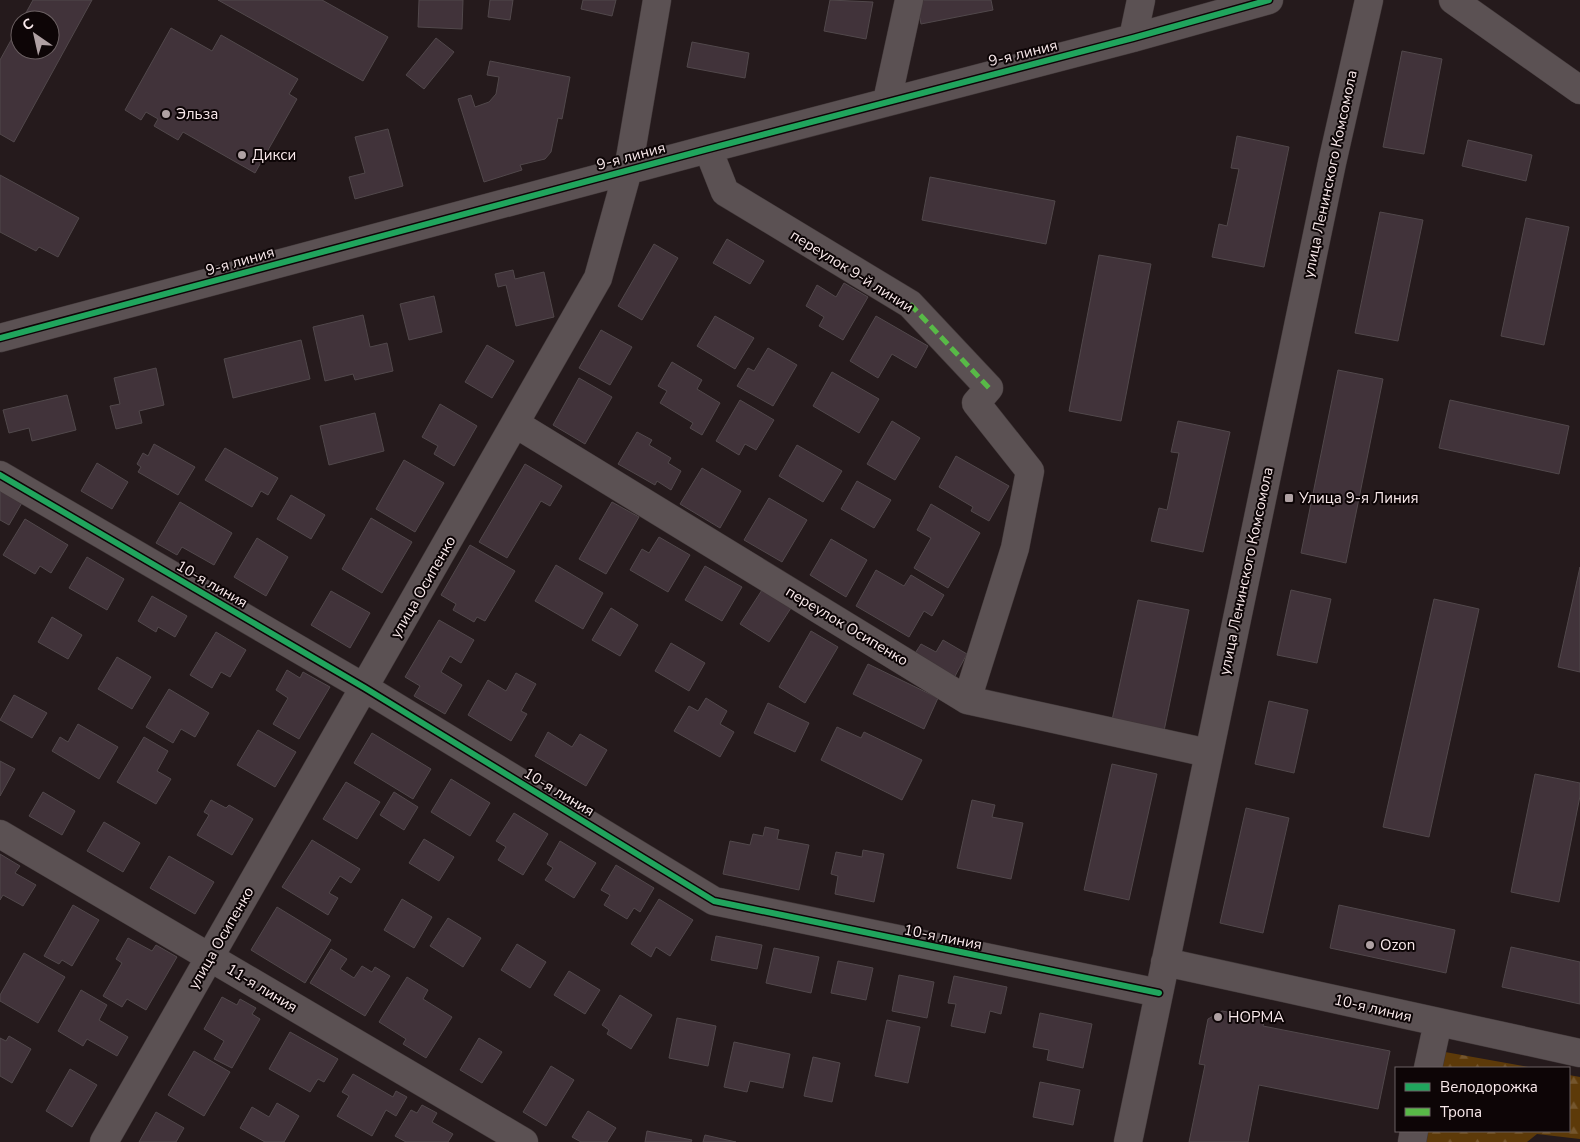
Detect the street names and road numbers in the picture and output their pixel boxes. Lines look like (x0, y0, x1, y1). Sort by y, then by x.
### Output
street label: 9-я линия (986, 35, 1060, 71)
street label: улица Ленинского Комсомола (1298, 68, 1362, 280)
street label: 9-я линия (594, 137, 668, 175)
street label: переулок 9-й линии (787, 225, 917, 317)
street label: 9-я линия (203, 242, 277, 280)
street label: улица Ленинского Комсомола (1214, 465, 1278, 677)
street label: улица Осипенко (386, 532, 460, 642)
street label: 10-я линия (173, 556, 251, 612)
street label: переулок Осипенко (782, 582, 912, 670)
street label: 10-я линия (520, 763, 598, 821)
street label: улица Осипенко (184, 883, 258, 993)
street label: 10-я линия (902, 920, 984, 954)
street label: 11-я линия (223, 959, 301, 1017)
street label: 10-я линия (1332, 989, 1414, 1027)

